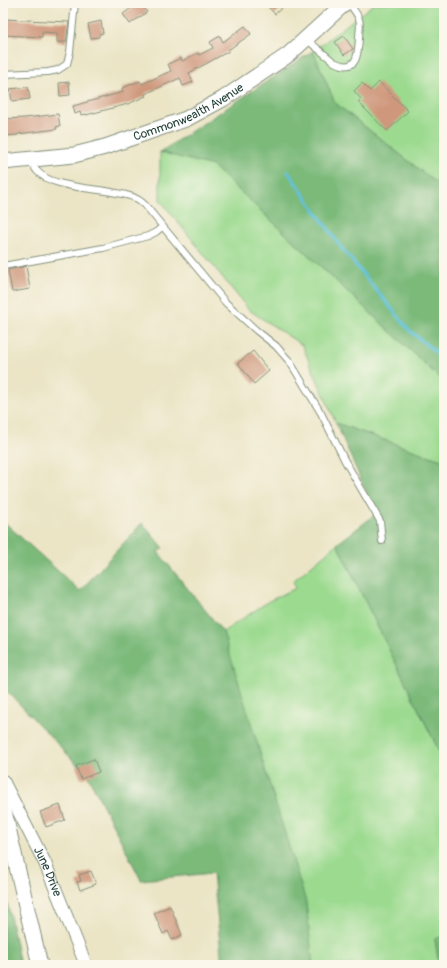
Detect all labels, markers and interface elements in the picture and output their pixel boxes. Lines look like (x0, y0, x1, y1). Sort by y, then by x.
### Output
street label: Commonwealth Avenue (131, 80, 247, 145)
street label: June Drive (30, 844, 65, 899)

